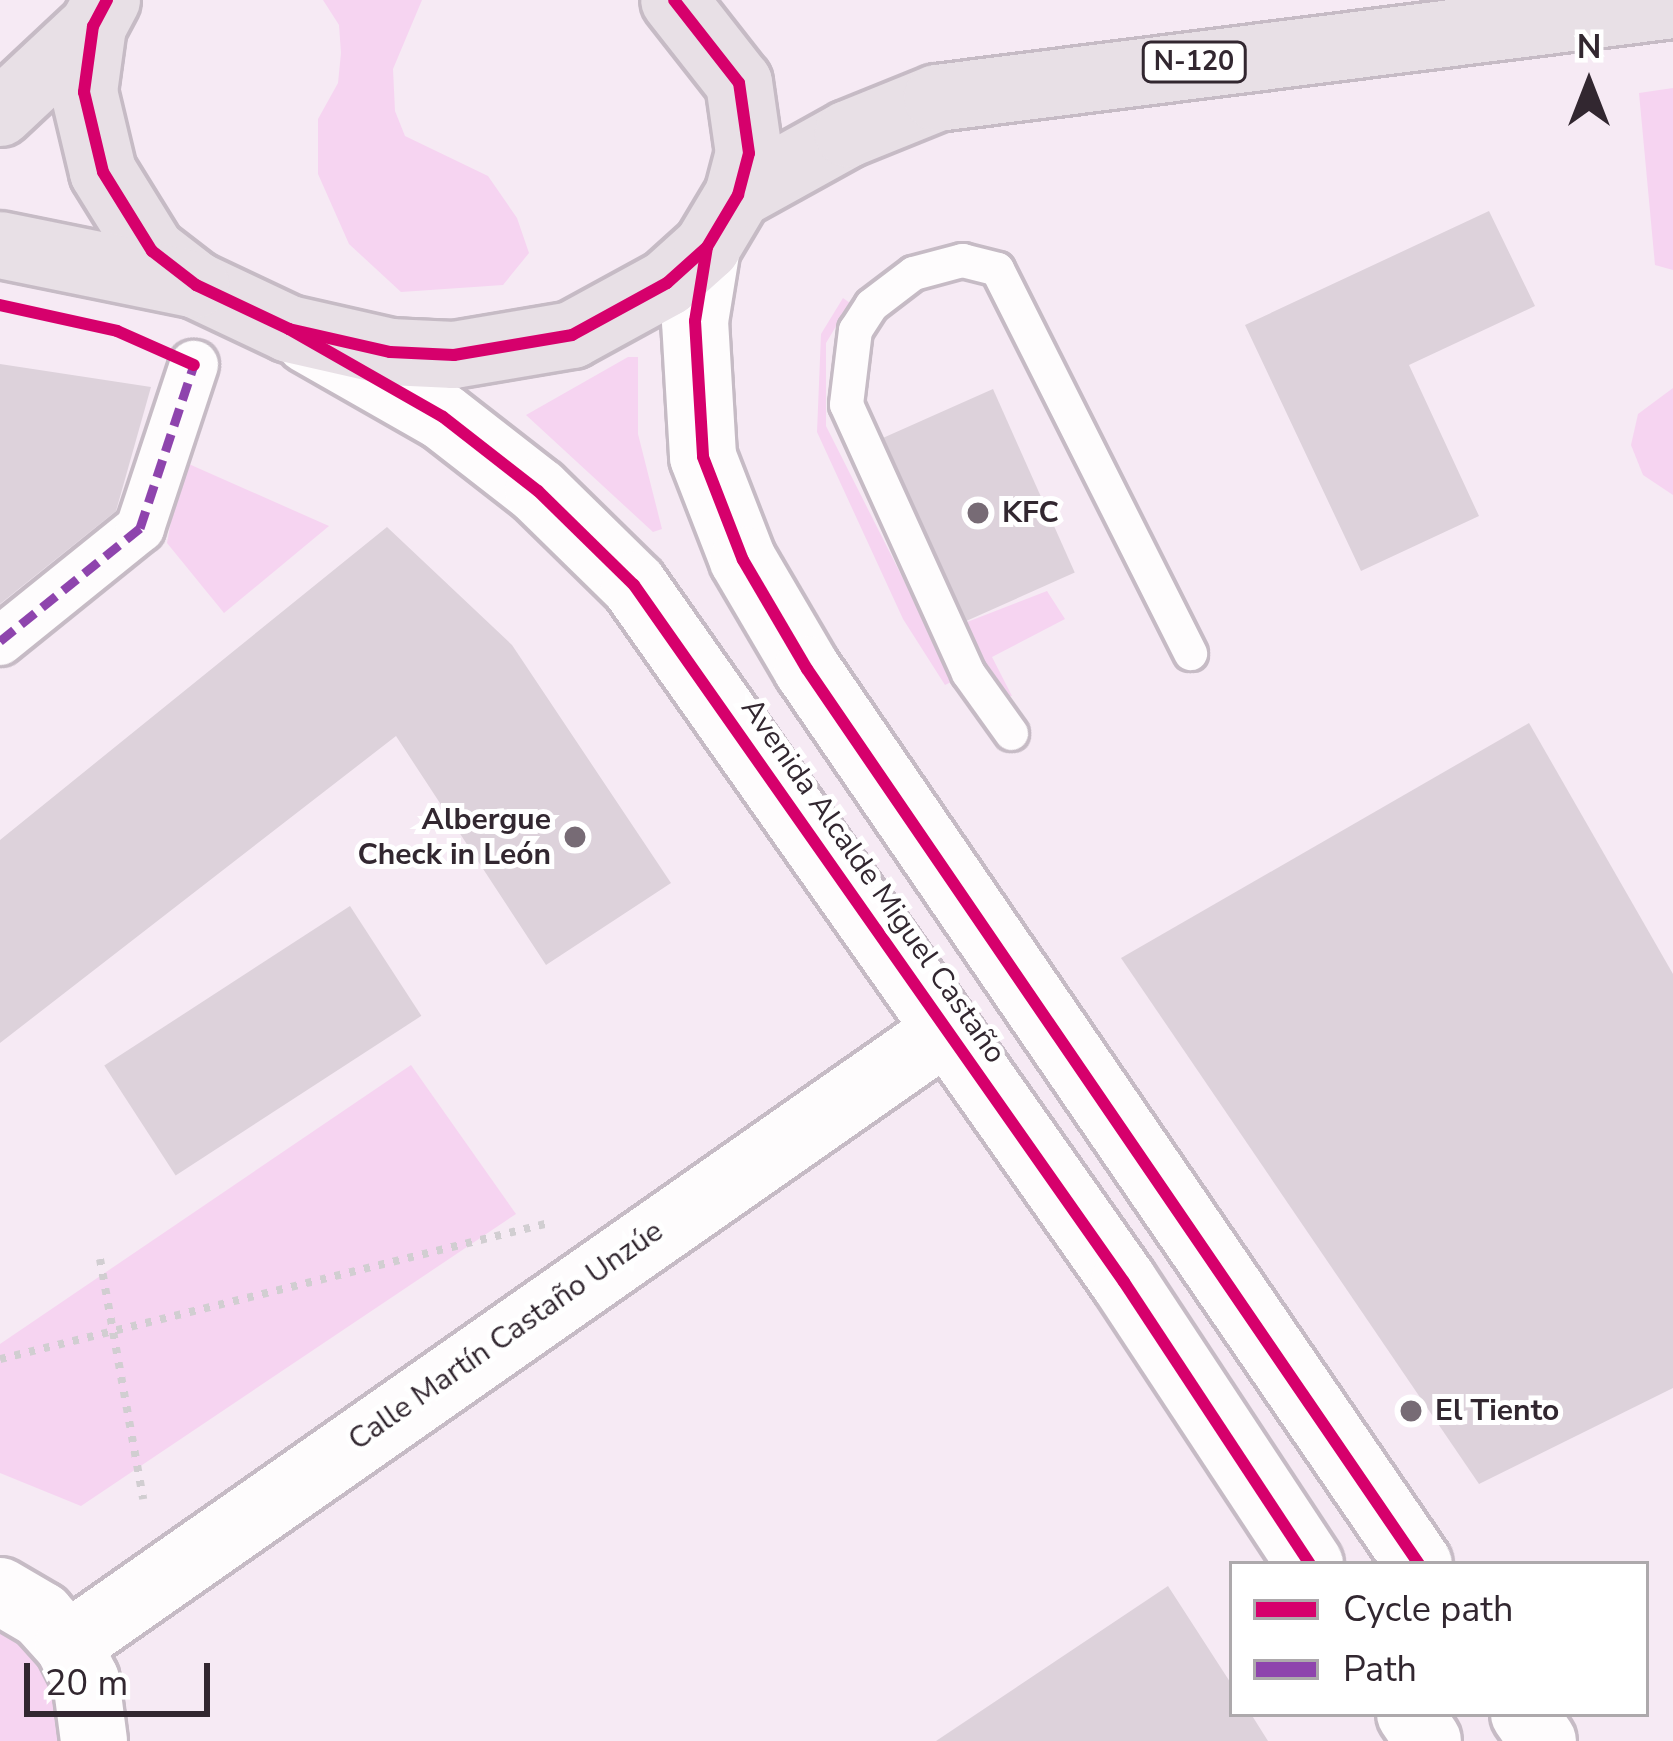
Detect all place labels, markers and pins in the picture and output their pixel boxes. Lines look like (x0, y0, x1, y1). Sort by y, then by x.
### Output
place label: KFC (1002, 495, 1059, 531)
marker: KFC (965, 500, 991, 526)
place label: Albergue Check in León (357, 802, 551, 872)
marker: Albergue Check in León (562, 824, 588, 850)
place label: El Tiento (1435, 1393, 1559, 1429)
marker: El Tiento (1398, 1398, 1424, 1424)

